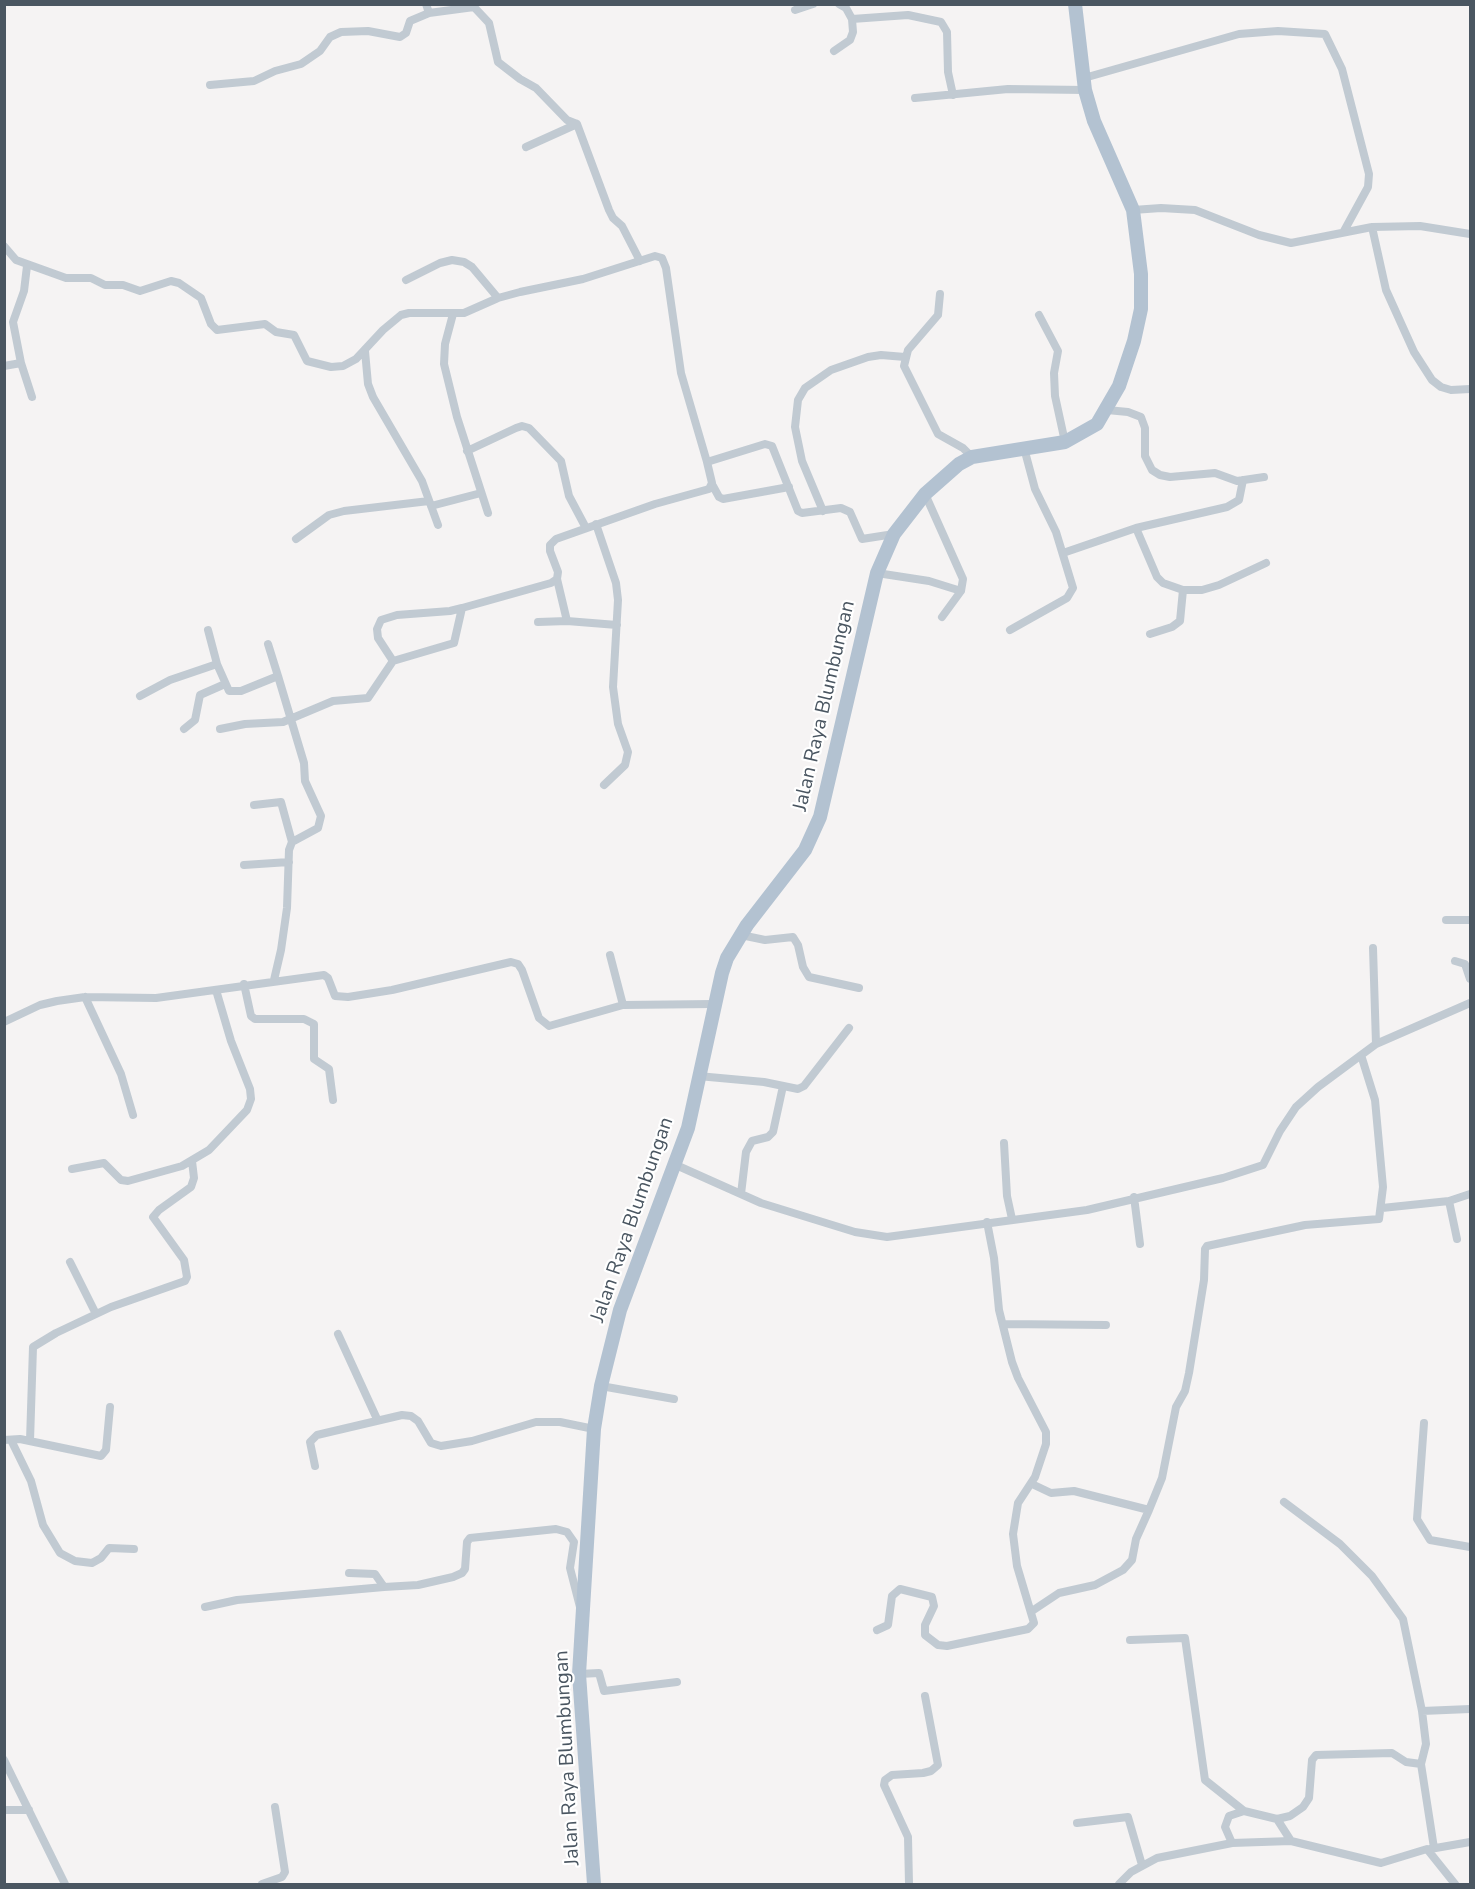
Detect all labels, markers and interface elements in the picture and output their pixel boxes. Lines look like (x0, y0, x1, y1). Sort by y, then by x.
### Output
street label: Jalan Raya Blumbungan (789, 598, 861, 814)
street label: Jalan Raya Blumbungan (587, 1114, 679, 1326)
street label: Jalan Raya Blumbungan (550, 1650, 586, 1866)

